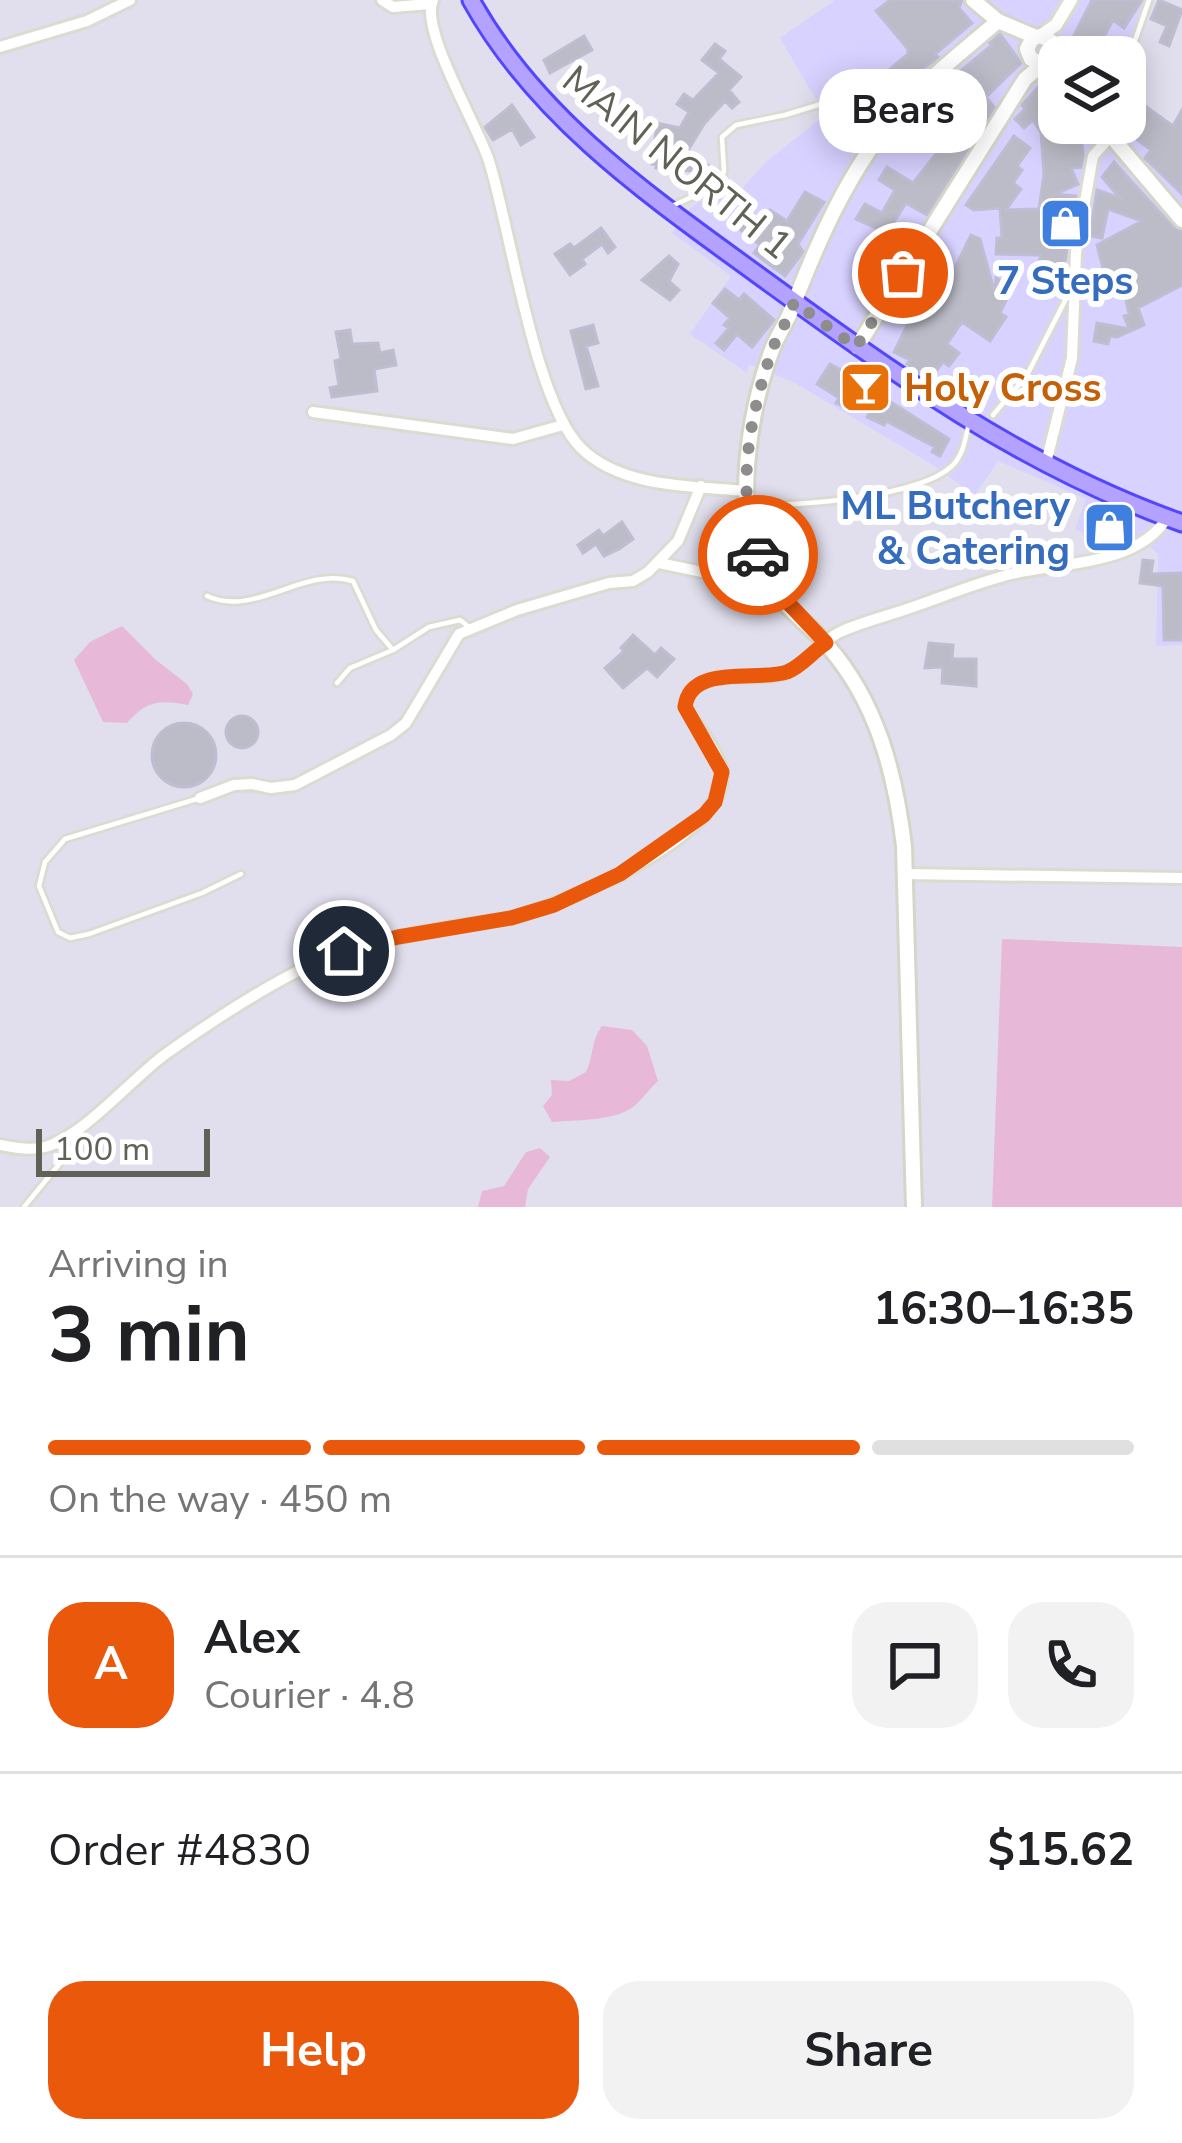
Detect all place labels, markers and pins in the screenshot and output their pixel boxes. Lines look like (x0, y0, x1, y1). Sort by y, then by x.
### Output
callout: Bears (819, 69, 987, 153)
shop icon: 7 Steps (1037, 196, 1093, 252)
pin (852, 222, 954, 324)
place label: 7 Steps (997, 255, 1133, 308)
bar icon: Holy Cross (837, 360, 893, 416)
place label: Holy Cross (904, 362, 1102, 415)
place label: ML Butchery & Catering (840, 480, 1070, 578)
shop icon: ML Butchery & Catering (1081, 500, 1137, 556)
pin (293, 900, 395, 1002)

